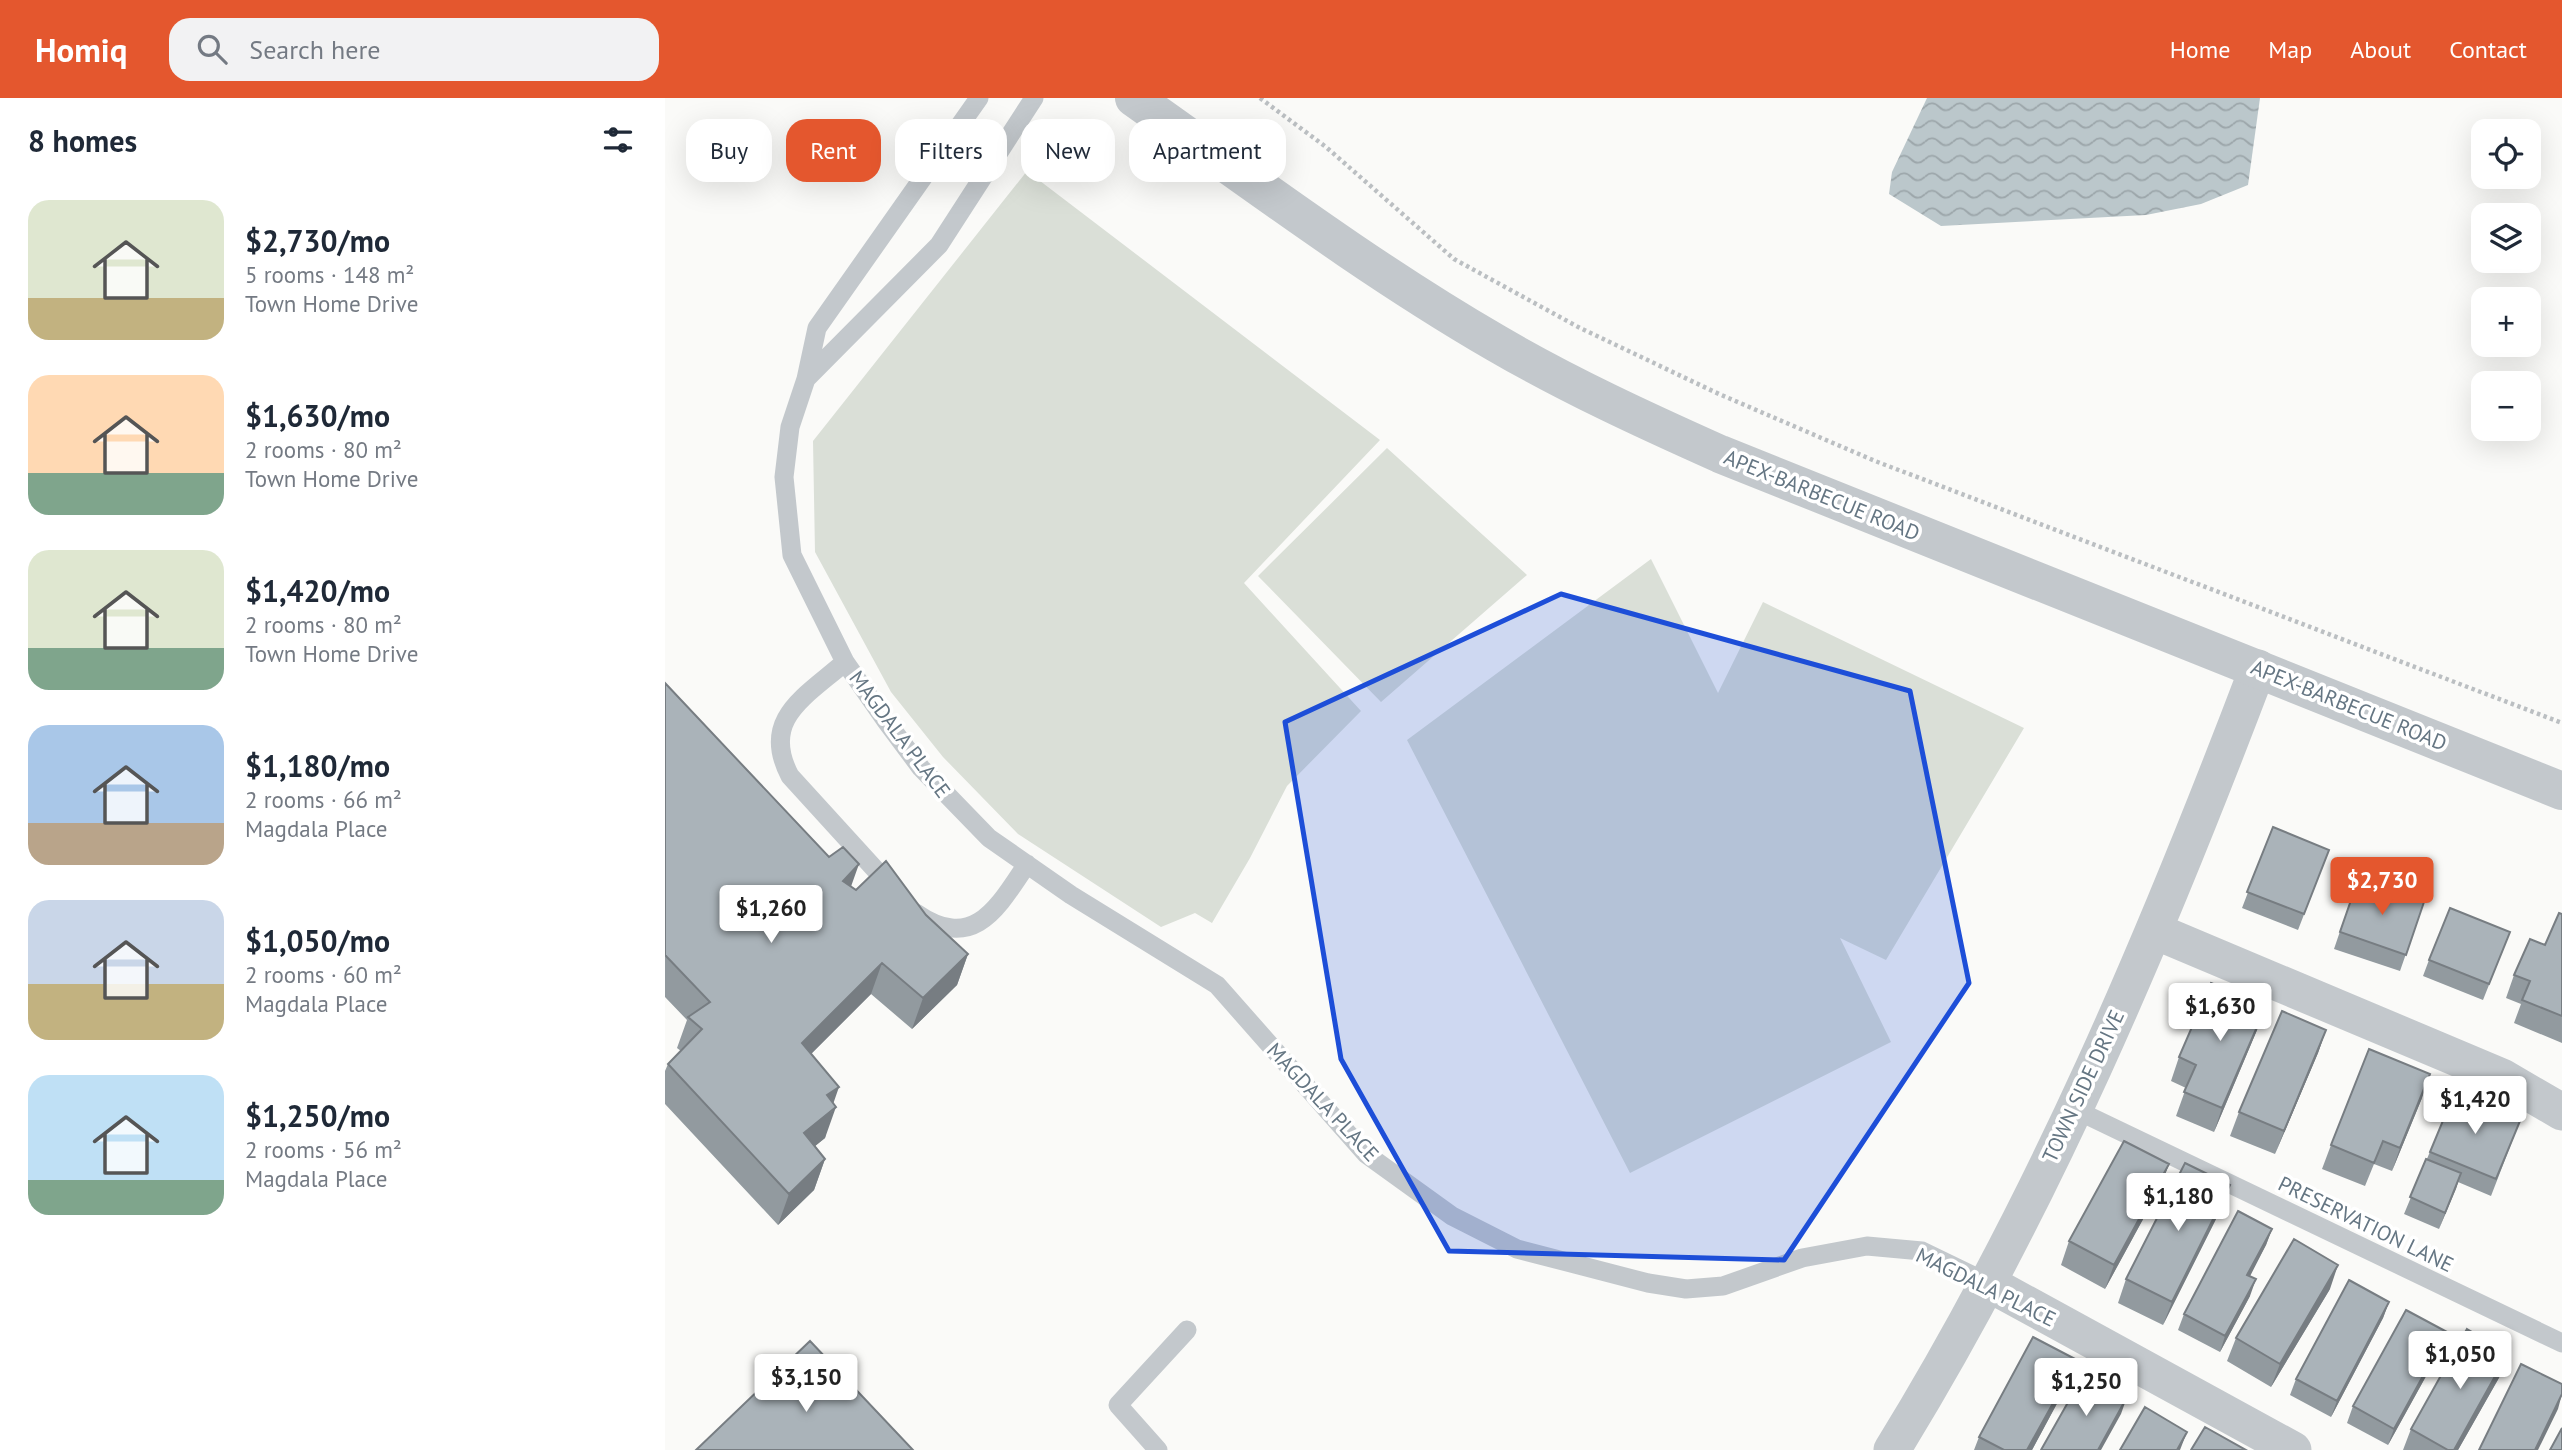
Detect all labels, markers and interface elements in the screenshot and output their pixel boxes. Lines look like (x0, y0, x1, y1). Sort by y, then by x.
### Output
search box (169, 18, 659, 81)
text: Homiq (35, 28, 127, 71)
icon: search (193, 30, 231, 68)
text: Search here (249, 33, 380, 66)
text: Home (2170, 34, 2230, 65)
text: Map (2268, 34, 2312, 65)
text: About (2350, 34, 2411, 65)
text: Contact (2449, 34, 2527, 65)
chip: Buy (686, 119, 772, 182)
chip: Rent (786, 119, 881, 182)
chip: Filters (895, 119, 1007, 182)
chip: New (1021, 119, 1115, 182)
chip: Apartment (1129, 119, 1286, 182)
map controls (2471, 119, 2541, 441)
button: locate (2471, 119, 2541, 189)
text: 8 homes (28, 121, 137, 160)
icon: filters (599, 121, 637, 159)
button: layers (2471, 203, 2541, 273)
text: $2,730/mo (245, 221, 390, 260)
icon: home (84, 228, 168, 312)
text: 5 rooms · 148 m² (245, 260, 414, 289)
button: + (2471, 287, 2541, 357)
text: Town Home Drive (245, 289, 418, 318)
button: − (2471, 371, 2541, 441)
text: $1,630/mo (245, 396, 390, 435)
icon: home (84, 403, 168, 487)
text: 2 rooms · 80 m² (245, 435, 402, 464)
street label: APEX-BARBECUE ROAD (1720, 443, 1924, 547)
text: Town Home Drive (245, 464, 418, 493)
text: $1,420/mo (245, 571, 390, 610)
icon: home (84, 578, 168, 662)
text: 2 rooms · 80 m² (245, 610, 402, 639)
text: Town Home Drive (245, 639, 418, 668)
street label: APEX-BARBECUE ROAD (2247, 653, 2451, 757)
street label: MAGDALA PLACE (843, 665, 957, 803)
text: $1,180/mo (245, 746, 390, 785)
icon: home (84, 753, 168, 837)
text: 2 rooms · 66 m² (245, 785, 402, 814)
text: Magdala Place (245, 814, 388, 843)
pin: $2,730 (2325, 858, 2439, 917)
text: $2,730 (2346, 865, 2418, 894)
pin: $1,260 (714, 886, 828, 945)
text: $1,260 (735, 893, 807, 922)
text: $1,050/mo (245, 921, 390, 960)
icon: home (84, 928, 168, 1012)
text: 2 rooms · 60 m² (245, 960, 402, 989)
pin: $1,630 (2163, 984, 2277, 1043)
text: Magdala Place (245, 989, 388, 1018)
text: $1,630 (2184, 991, 2256, 1020)
street label: TOWN SIDE DRIVE (2036, 1005, 2130, 1167)
street label: MAGDALA PLACE (1261, 1037, 1385, 1167)
pin: $1,420 (2418, 1076, 2532, 1136)
text: $1,420 (2439, 1084, 2511, 1113)
text: $1,250/mo (245, 1096, 390, 1135)
icon: home (84, 1103, 168, 1187)
text: 2 rooms · 56 m² (245, 1135, 402, 1164)
text: Magdala Place (245, 1164, 388, 1193)
street label: PRESERVATION LANE (2274, 1170, 2458, 1278)
pin: $1,180 (2121, 1174, 2235, 1233)
text: $1,180 (2142, 1181, 2214, 1210)
street label: MAGDALA PLACE (1912, 1241, 2060, 1333)
pin: $1,050 (2403, 1332, 2517, 1391)
text: $1,050 (2424, 1339, 2496, 1368)
pin: $3,150 (749, 1354, 863, 1414)
pin: $1,250 (2029, 1358, 2143, 1418)
text: $3,150 (770, 1362, 842, 1391)
text: $1,250 (2050, 1366, 2122, 1395)

